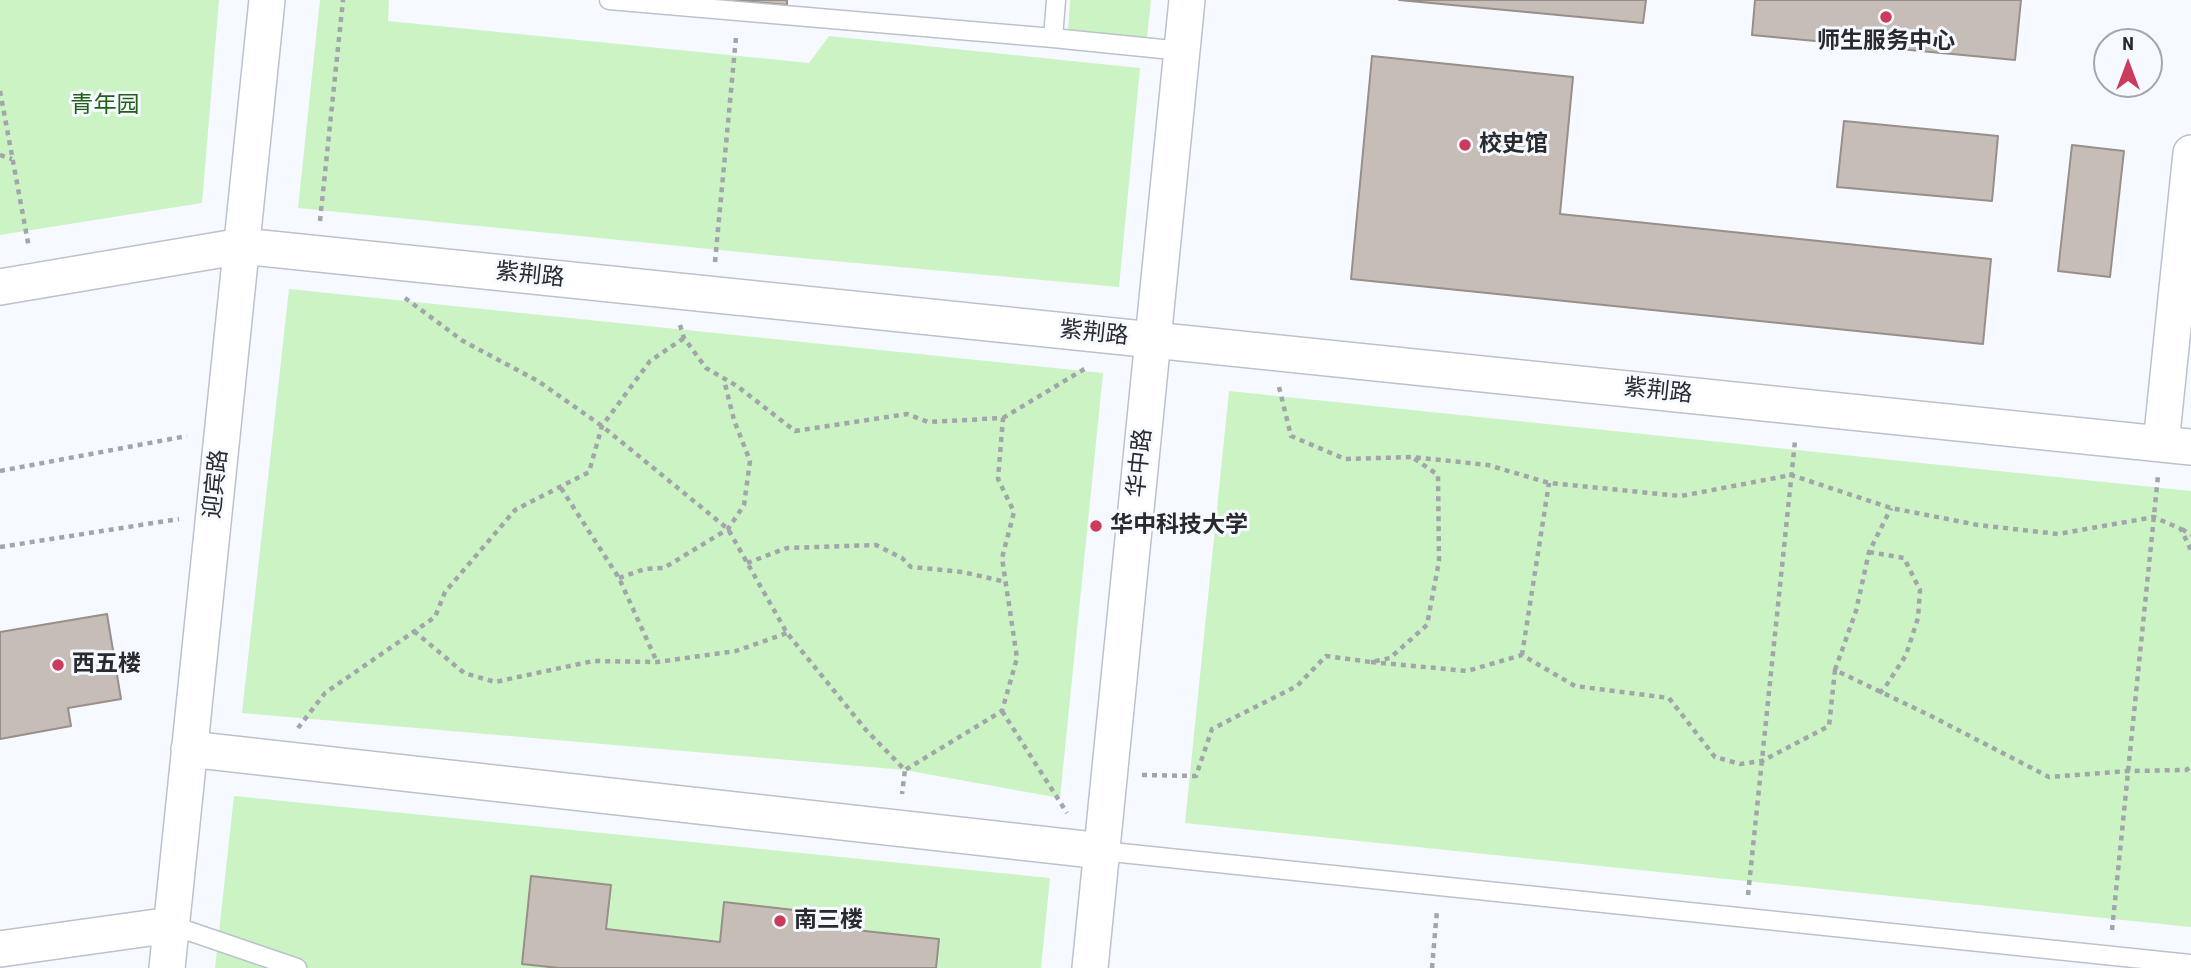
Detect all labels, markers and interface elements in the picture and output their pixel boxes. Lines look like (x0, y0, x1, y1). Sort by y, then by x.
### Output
marker: 师生服务中心 (1878, 9, 1894, 25)
place label: 师生服务中心 (1817, 28, 1955, 56)
north arrow (2093, 28, 2163, 98)
text: N (2122, 32, 2134, 55)
park label: 青年园 (71, 92, 139, 120)
place label: 校史馆 (1479, 131, 1548, 159)
marker: 校史馆 (1457, 137, 1473, 153)
street label: 紫荆路 (494, 259, 566, 293)
street label: 紫荆路 (1058, 317, 1130, 351)
street label: 紫荆路 (1622, 375, 1694, 409)
street label: 华中路 (1124, 427, 1158, 499)
street label: 迎宾路 (200, 448, 234, 520)
place label: 华中科技大学 (1110, 512, 1248, 540)
marker: 华中科技大学 (1088, 518, 1104, 534)
place label: 西五楼 (72, 651, 141, 679)
marker: 西五楼 (50, 657, 66, 673)
place label: 南三楼 (794, 907, 863, 935)
marker: 南三楼 (772, 913, 788, 929)

